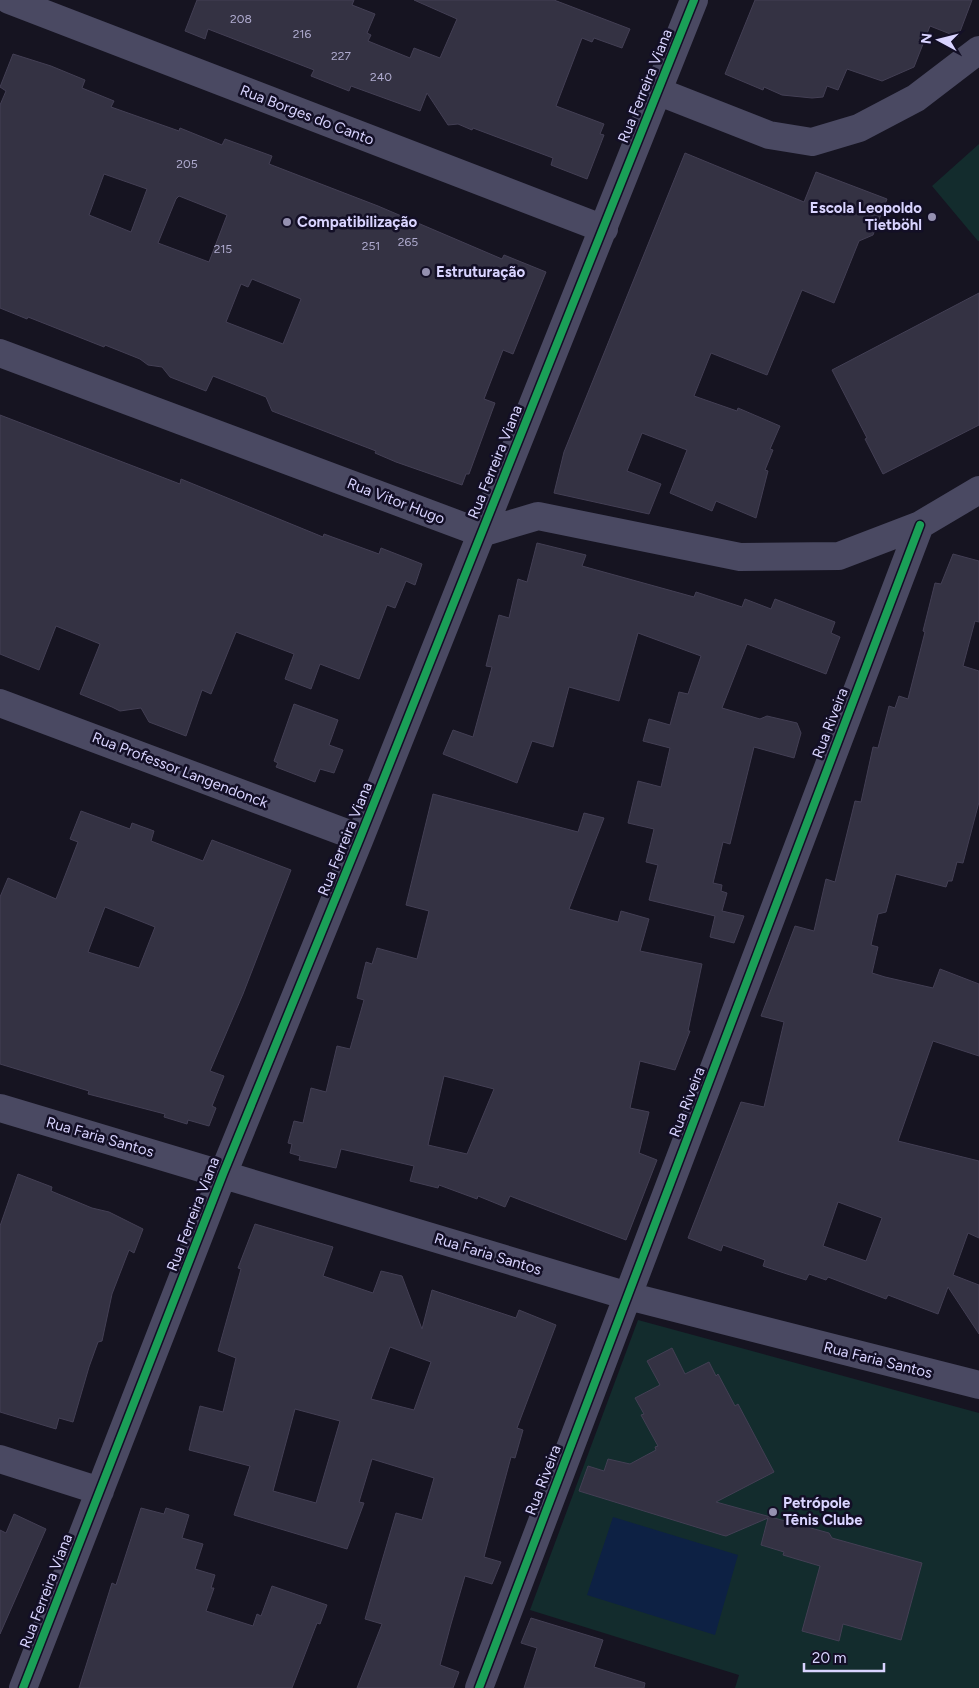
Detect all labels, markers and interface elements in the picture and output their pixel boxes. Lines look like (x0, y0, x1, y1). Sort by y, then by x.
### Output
house number: 208 (230, 12, 252, 26)
north arrow (914, 15, 964, 65)
street label: Rua Ferreira Viana (614, 26, 676, 146)
house number: 216 (293, 27, 311, 41)
text: N (917, 32, 936, 45)
house number: 227 (331, 49, 351, 63)
house number: 240 (370, 70, 392, 84)
street label: Rua Borges do Canto (237, 81, 377, 149)
house number: 205 (176, 157, 198, 171)
place label: Escola Leopoldo Tietböhl (810, 199, 922, 234)
marker: Escola Leopoldo Tietböhl (926, 211, 938, 223)
place label: Compatibilização (297, 213, 417, 231)
marker: Compatibilização (281, 216, 293, 228)
house number: 265 (398, 235, 418, 249)
house number: 251 (362, 239, 380, 253)
house number: 215 (214, 242, 232, 256)
place label: Estruturação (436, 263, 525, 281)
marker: Estruturação (420, 266, 432, 278)
street label: Rua Ferreira Viana (464, 402, 526, 522)
street label: Rua Vitor Hugo (345, 474, 448, 528)
street label: Rua Riveira (808, 685, 852, 761)
street label: Rua Professor Langendonck (89, 728, 271, 812)
street label: Rua Ferreira Viana (314, 779, 376, 899)
street label: Rua Riveira (665, 1064, 709, 1140)
street label: Rua Faria Santos (44, 1113, 156, 1161)
street label: Rua Ferreira Viana (163, 1154, 223, 1274)
street label: Rua Faria Santos (432, 1229, 544, 1279)
street label: Rua Faria Santos (822, 1338, 934, 1382)
street label: Rua Riveira (521, 1442, 565, 1518)
place label: Petrópole Tênis Clube (783, 1494, 863, 1529)
marker: Petrópole Tênis Clube (767, 1506, 779, 1518)
street label: Rua Ferreira Viana (16, 1531, 76, 1651)
scale bar (804, 1640, 884, 1672)
text: 20 m (812, 1649, 846, 1667)

